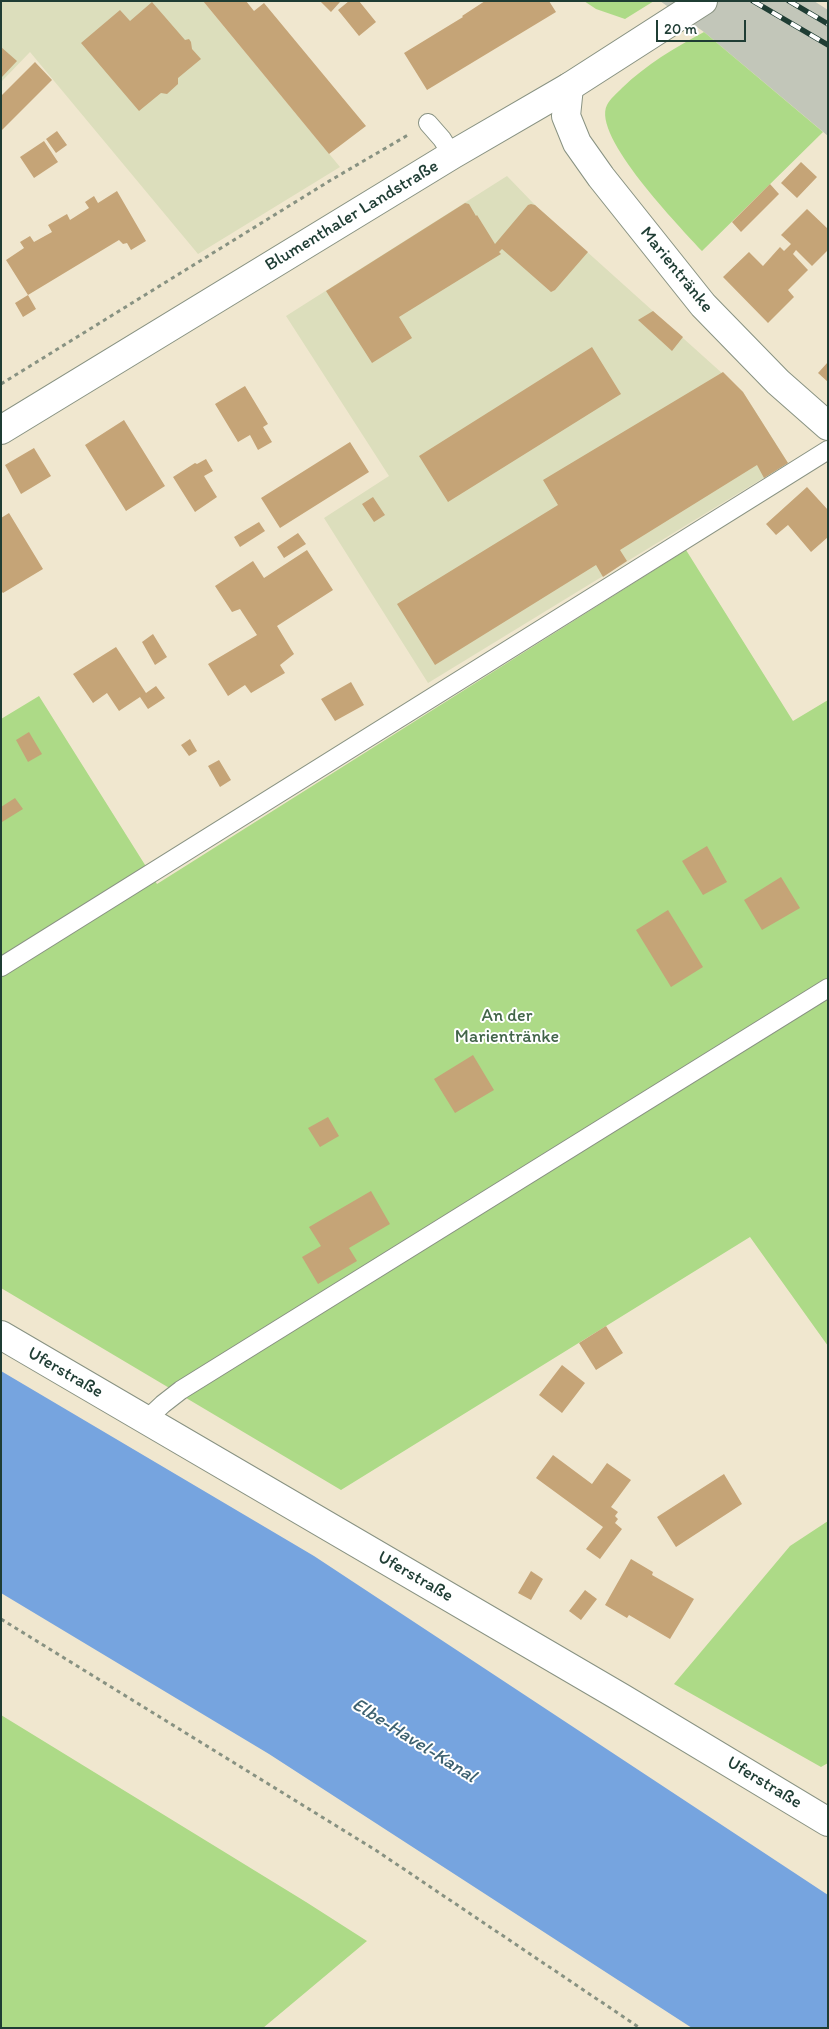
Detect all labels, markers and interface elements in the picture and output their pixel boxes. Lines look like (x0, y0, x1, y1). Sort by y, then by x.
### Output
scale bar (659, 10, 749, 42)
text: 20 m (664, 20, 697, 38)
street label: Blumenthaler Landstraße (261, 156, 443, 276)
street label: Marientränke (635, 223, 717, 317)
park label: An der Marientränke (455, 1005, 559, 1048)
street label: Uferstraße (23, 1343, 107, 1403)
street label: Uferstraße (373, 1547, 457, 1607)
water label: Elbe-Havel-Kanal (348, 1694, 480, 1788)
street label: Uferstraße (722, 1752, 806, 1814)

